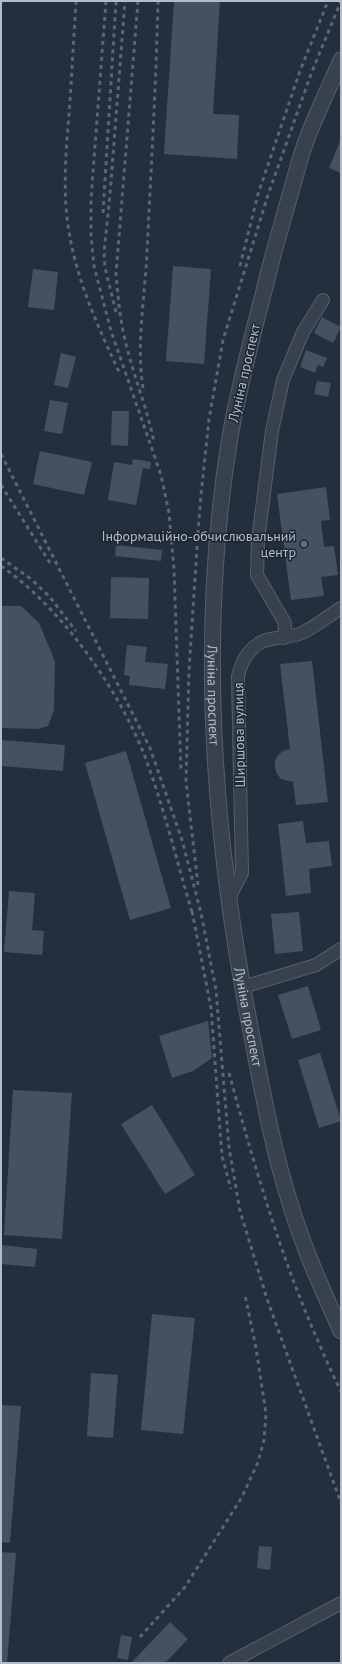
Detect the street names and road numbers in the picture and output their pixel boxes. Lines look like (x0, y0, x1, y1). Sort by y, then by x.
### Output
street label: Луніна проспект (224, 322, 264, 425)
street label: Луніна проспект (203, 644, 224, 746)
street label: Ширшова вулиця (229, 682, 249, 788)
street label: Луніна проспект (230, 965, 267, 1068)

